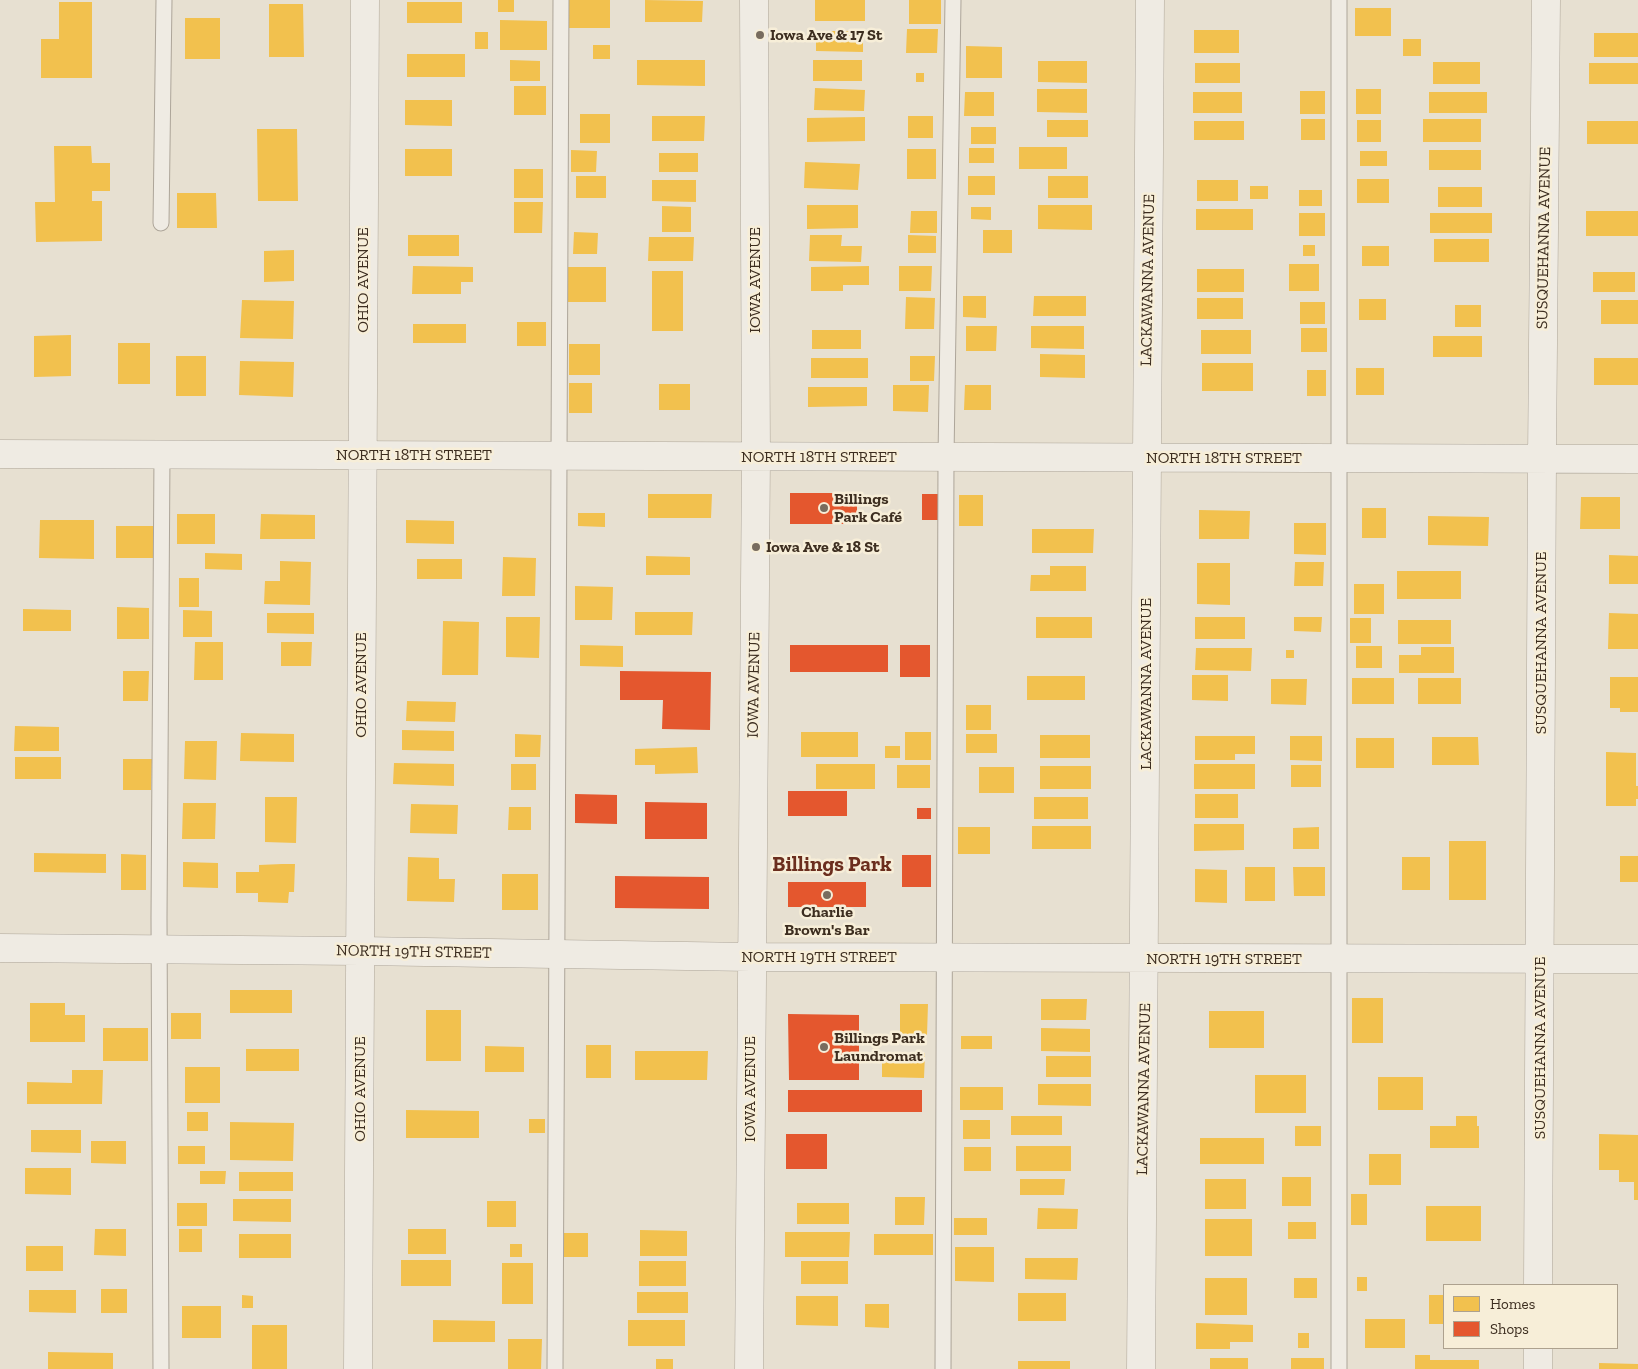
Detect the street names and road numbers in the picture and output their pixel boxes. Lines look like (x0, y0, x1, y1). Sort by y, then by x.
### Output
street label: SUSQUEHANNA AVENUE (1533, 147, 1555, 329)
street label: LACKAWANNA AVENUE (1137, 194, 1159, 366)
street label: OHIO AVENUE (353, 227, 373, 333)
street label: IOWA AVENUE (745, 227, 765, 333)
street label: NORTH 18TH STREET (336, 445, 492, 465)
street label: NORTH 18TH STREET (741, 447, 897, 467)
street label: NORTH 18TH STREET (1146, 448, 1302, 468)
street label: SUSQUEHANNA AVENUE (1531, 552, 1551, 734)
street label: LACKAWANNA AVENUE (1136, 598, 1156, 770)
street label: OHIO AVENUE (351, 632, 371, 738)
street label: IOWA AVENUE (743, 632, 765, 738)
street label: NORTH 19TH STREET (336, 941, 492, 963)
street label: NORTH 19TH STREET (741, 947, 897, 967)
street label: NORTH 19TH STREET (1146, 949, 1302, 969)
street label: SUSQUEHANNA AVENUE (1530, 957, 1550, 1139)
street label: LACKAWANNA AVENUE (1133, 1003, 1155, 1175)
street label: OHIO AVENUE (350, 1036, 370, 1142)
street label: IOWA AVENUE (740, 1036, 760, 1142)

